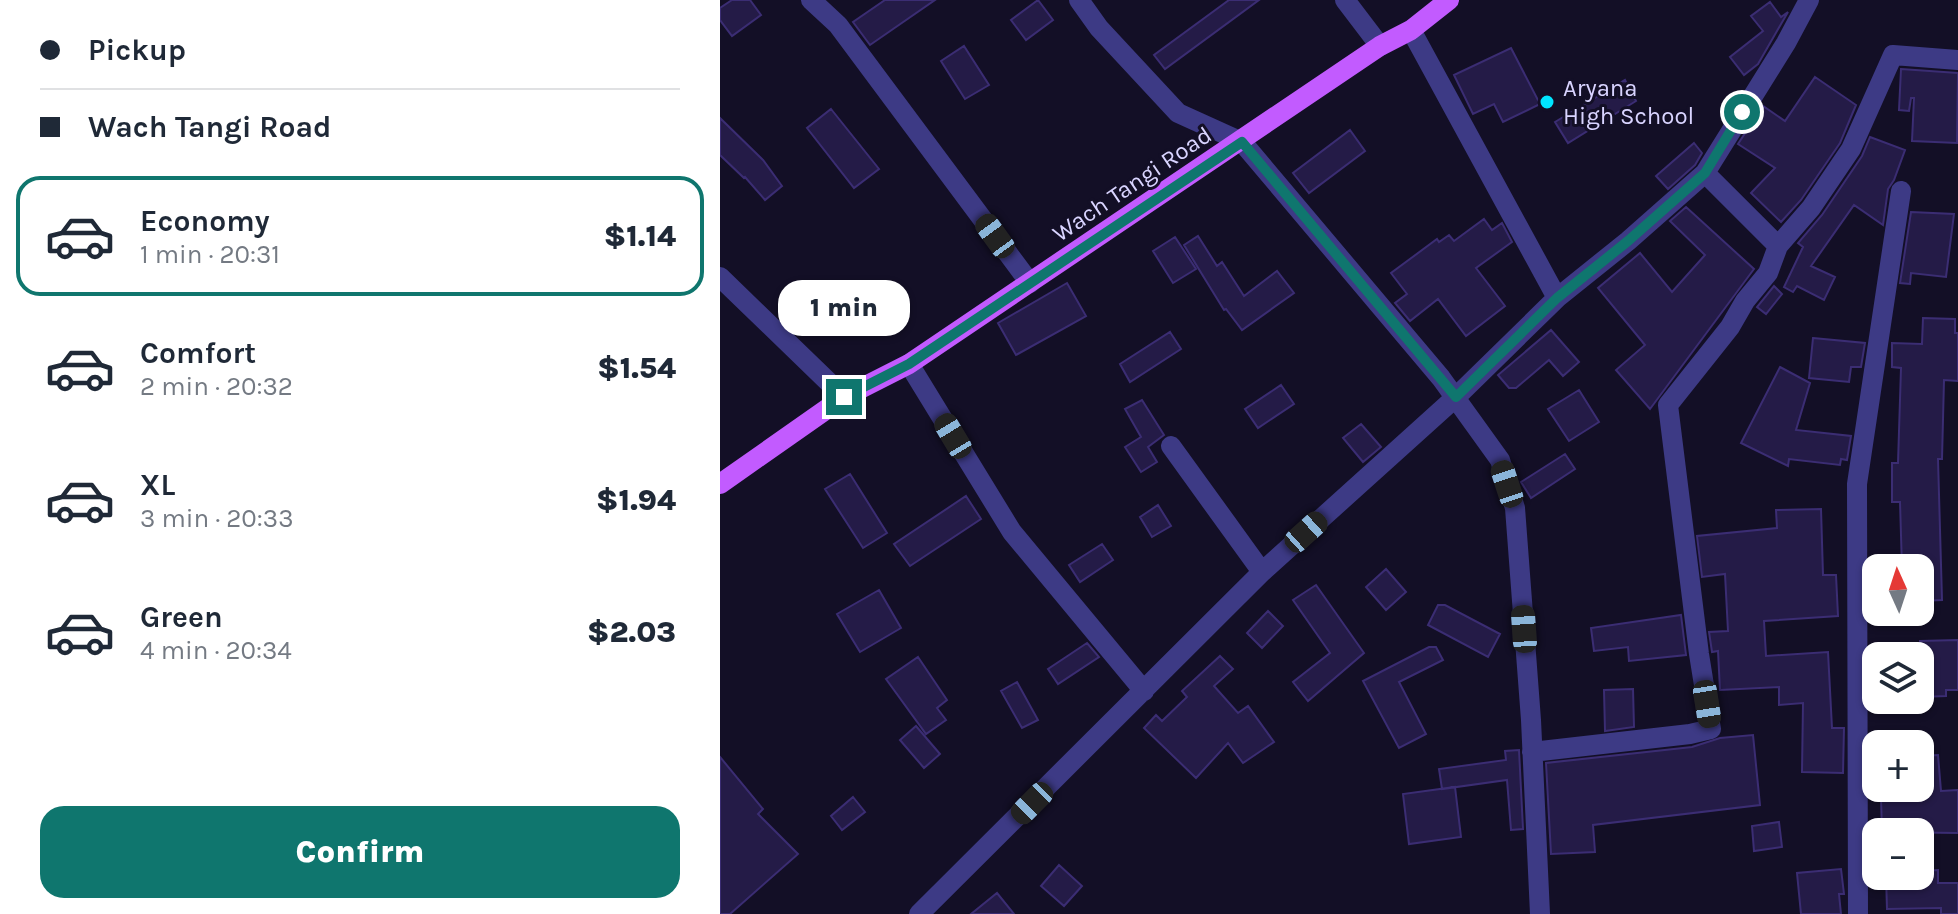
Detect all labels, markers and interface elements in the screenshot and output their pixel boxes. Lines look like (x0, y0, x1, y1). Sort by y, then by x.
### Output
text: Pickup (88, 32, 186, 68)
place label: Aryana High School (1563, 74, 1694, 130)
marker: Aryana High School (1538, 93, 1556, 111)
route start (1724, 94, 1760, 130)
text: Wach Tangi Road (88, 109, 331, 145)
street label: Wach Tangi Road (1047, 120, 1217, 248)
icon: car (44, 200, 116, 272)
text: Economy (140, 203, 270, 239)
car (971, 210, 1019, 262)
text: $1.14 (604, 218, 676, 254)
text: 1 min · 20:31 (140, 239, 280, 270)
callout: 1 min (778, 281, 910, 337)
text: 1 min (810, 292, 878, 323)
icon: car (44, 332, 116, 404)
text: Comfort (140, 335, 256, 371)
text: $1.54 (597, 350, 676, 386)
text: 2 min · 20:32 (140, 371, 293, 402)
route end (826, 379, 862, 415)
car (930, 409, 976, 463)
car (1488, 457, 1526, 511)
icon: car (44, 464, 116, 536)
text: XL (140, 467, 175, 503)
text: $1.94 (596, 482, 676, 518)
text: 3 min · 20:33 (140, 503, 293, 534)
car (1280, 507, 1332, 557)
north arrow (1862, 554, 1934, 626)
map controls (1862, 554, 1934, 890)
icon: car (44, 596, 116, 668)
text: Green (140, 599, 223, 635)
car (1510, 604, 1538, 654)
text: $2.03 (587, 614, 676, 650)
text: 4 min · 20:34 (140, 635, 292, 666)
button: layers (1862, 642, 1934, 714)
car (1691, 678, 1723, 730)
button: + (1862, 730, 1934, 802)
car (1007, 778, 1057, 828)
button: Confirm (40, 806, 680, 898)
button: − (1862, 818, 1934, 890)

